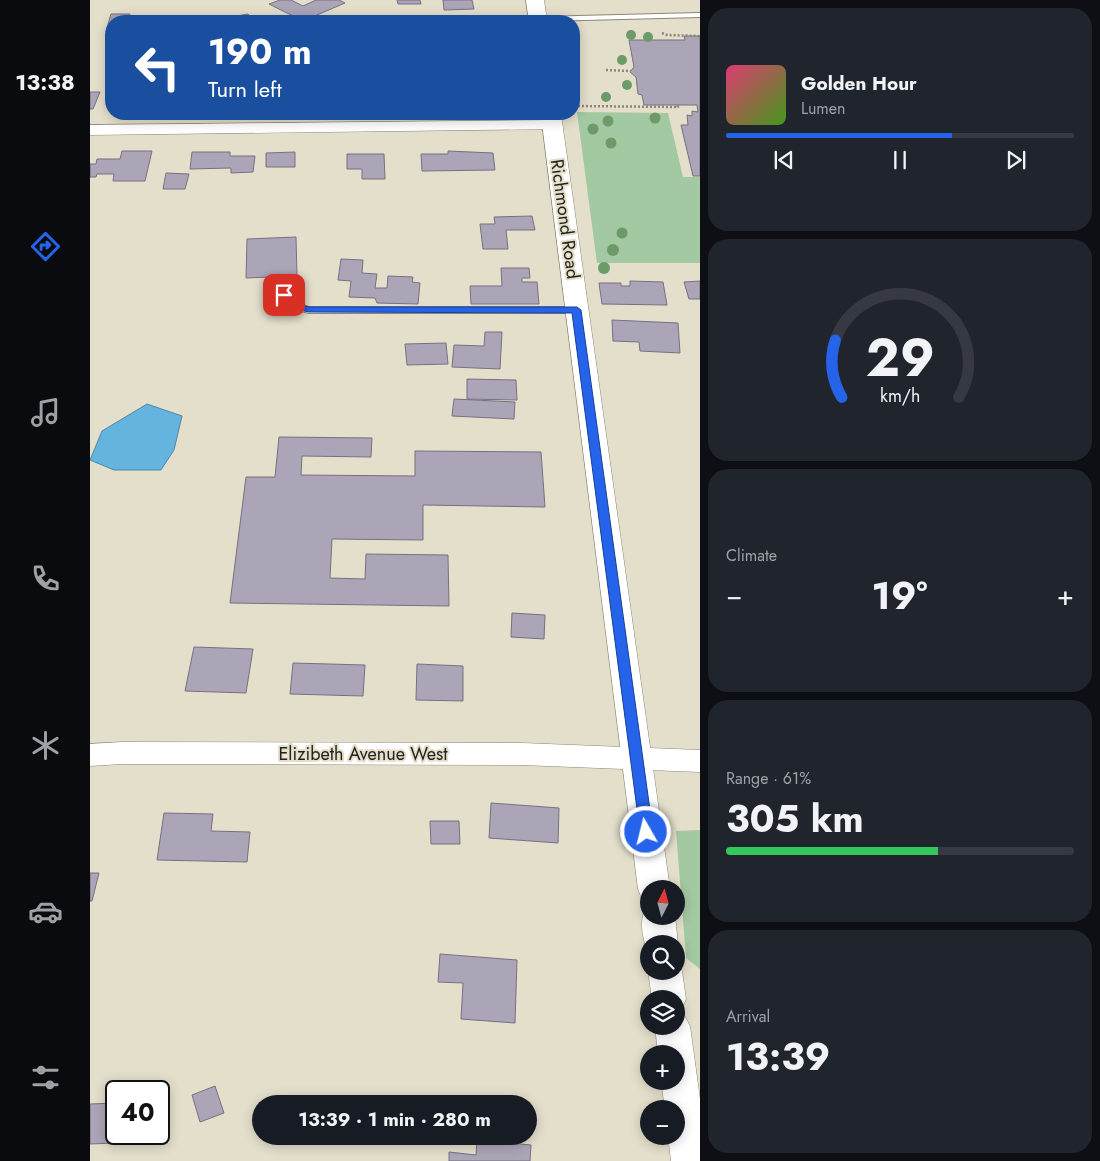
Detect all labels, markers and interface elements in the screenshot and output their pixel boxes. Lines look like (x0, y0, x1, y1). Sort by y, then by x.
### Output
text: 190 m (208, 27, 312, 77)
icon: left (125, 35, 190, 100)
text: 13:38 (15, 66, 75, 98)
text: Golden Hour (801, 70, 917, 97)
text: Turn left (208, 73, 282, 105)
text: Lumen (801, 97, 845, 120)
icon: previous (770, 146, 798, 174)
icon: pause (886, 146, 914, 174)
icon: next (1002, 146, 1030, 174)
street label: Richmond Road (544, 157, 586, 281)
icon: directions (28, 229, 63, 264)
pin (263, 274, 305, 316)
icon: arrive (270, 281, 298, 309)
text: 29 (866, 320, 934, 396)
text: km/h (880, 383, 920, 409)
icon: music (28, 395, 63, 430)
text: Climate (726, 544, 777, 567)
icon: phone (28, 561, 63, 596)
text: 19° (872, 568, 928, 623)
text: − (726, 575, 743, 616)
text: + (1057, 575, 1074, 616)
icon: climate (28, 728, 63, 763)
street label: Elizibeth Avenue West (278, 741, 448, 767)
text: Range · 61% (726, 767, 811, 790)
text: 305 km (726, 791, 864, 846)
position arrow (619, 805, 671, 857)
north arrow (640, 880, 685, 925)
map controls (640, 880, 685, 1145)
icon: car (28, 894, 63, 929)
button: search (640, 935, 685, 980)
button: layers (640, 990, 685, 1035)
text: Arrival (726, 1005, 770, 1028)
text: 13:39 (726, 1029, 830, 1084)
button: + (640, 1045, 685, 1090)
icon: filters (28, 1060, 63, 1095)
speed limit sign: 40 (105, 1080, 170, 1145)
button: − (640, 1100, 685, 1145)
text: 13:39 · 1 min · 280 m (298, 1106, 491, 1133)

